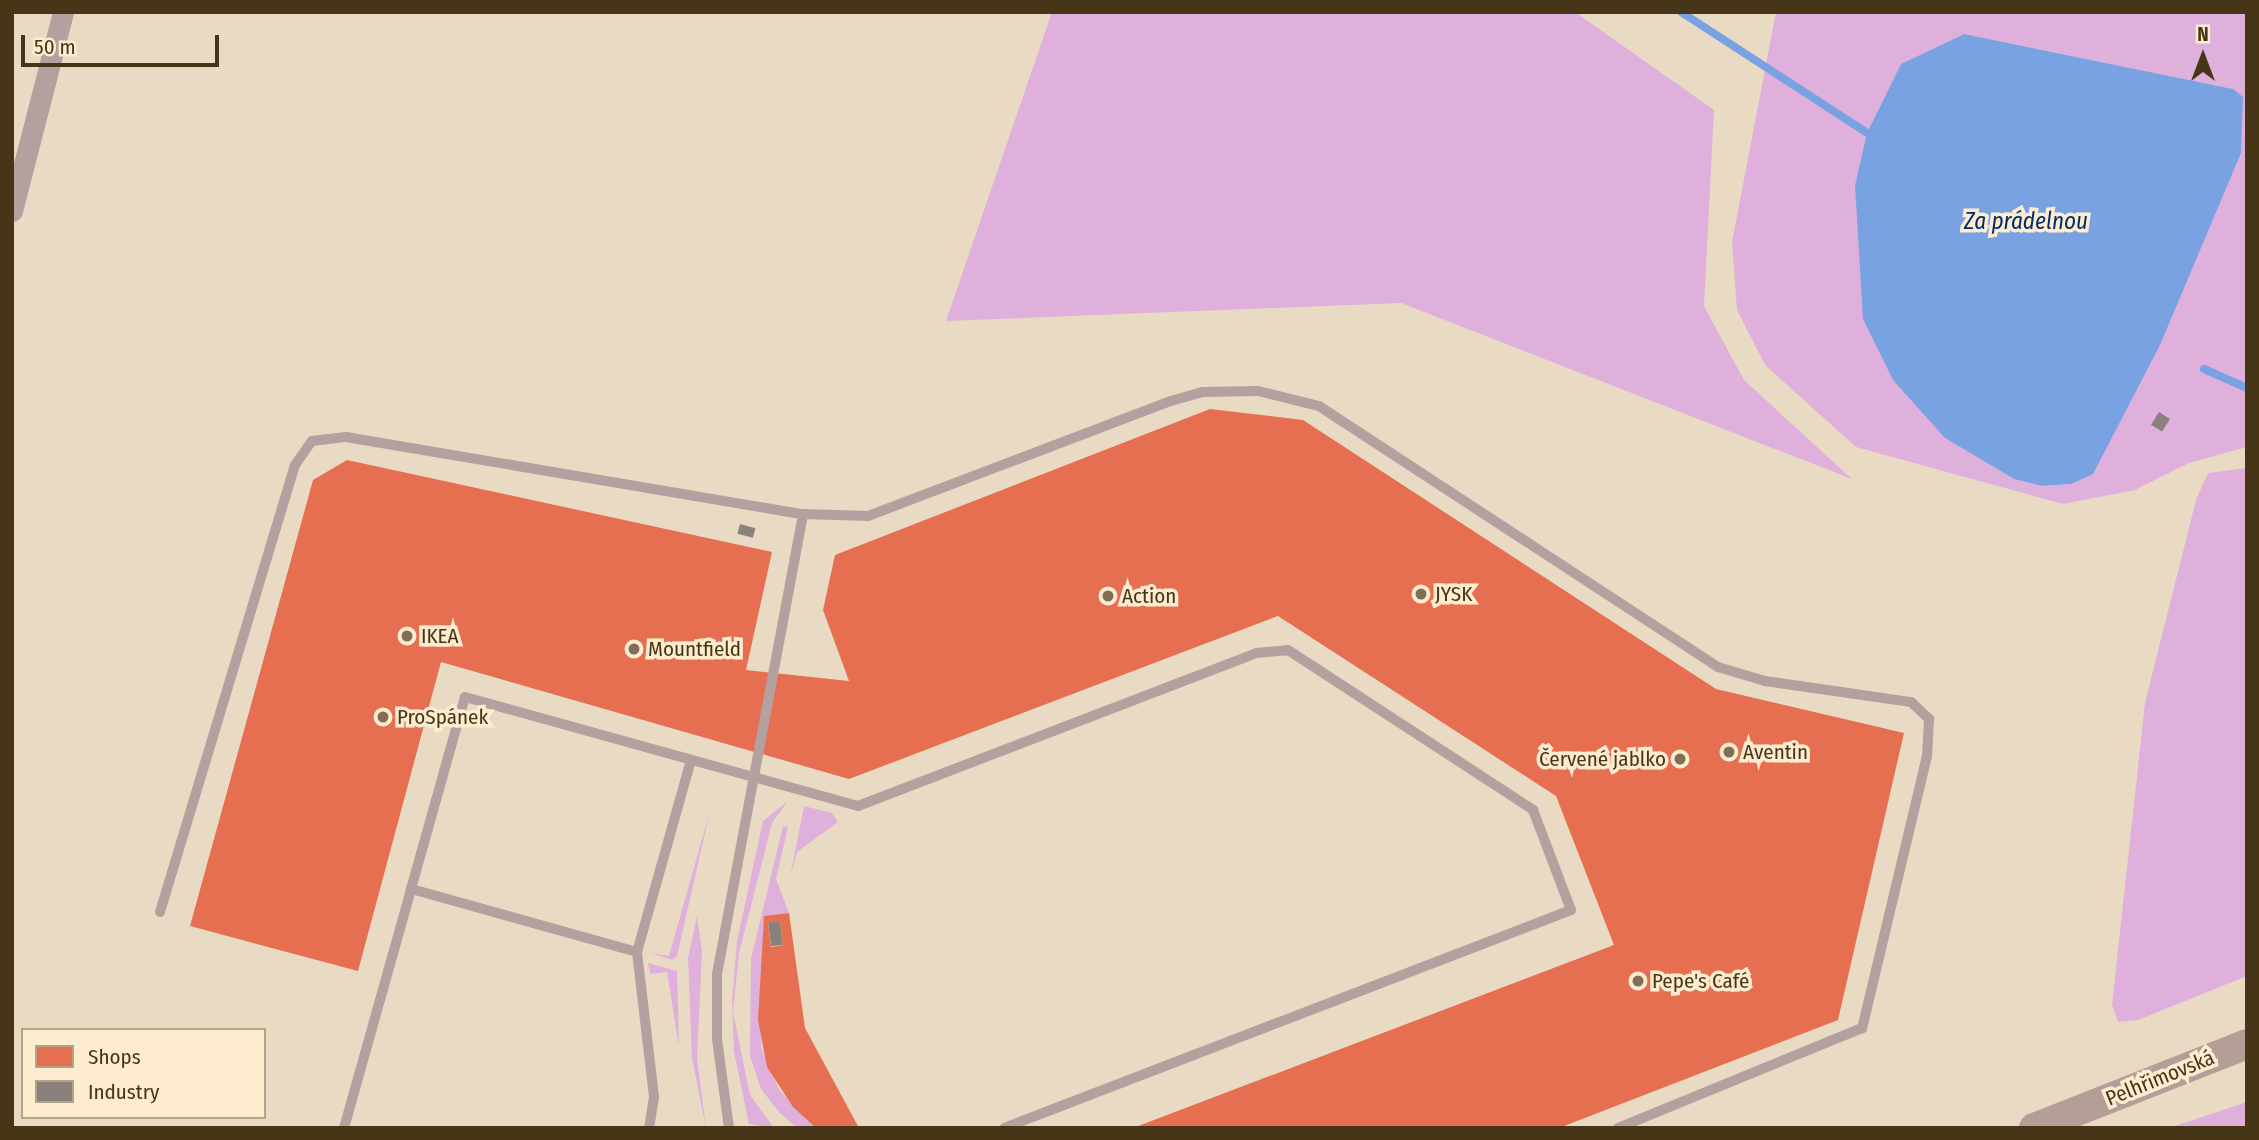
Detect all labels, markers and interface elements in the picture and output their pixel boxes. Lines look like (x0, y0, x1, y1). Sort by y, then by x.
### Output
scale bar (24, 21, 222, 65)
north arrow (2168, 21, 2238, 91)
text: N (2197, 23, 2209, 46)
text: 50 m (34, 34, 76, 60)
water label: Za prádelnou (1964, 207, 2088, 235)
place label: JYSK (1435, 581, 1472, 607)
place label: Action (1122, 583, 1176, 609)
marker: JYSK (1413, 586, 1429, 602)
marker: Action (1100, 588, 1116, 604)
place label: IKEA (421, 623, 459, 649)
marker: IKEA (399, 628, 415, 644)
place label: Mountfield (648, 636, 741, 662)
marker: Mountfield (626, 641, 642, 657)
place label: ProSpánek (397, 704, 488, 730)
marker: ProSpánek (375, 709, 391, 725)
place label: Aventin (1743, 739, 1808, 765)
marker: Aventin (1721, 744, 1737, 760)
place label: Červené jablko (1539, 746, 1666, 772)
marker: Červené jablko (1672, 751, 1688, 767)
place label: Pepe's Café (1652, 968, 1749, 994)
marker: Pepe's Café (1630, 973, 1646, 989)
legend (21, 1028, 266, 1119)
text: Shops (88, 1044, 141, 1070)
street label: Pelhřimovská (2102, 1045, 2218, 1111)
text: Industry (88, 1079, 159, 1105)

